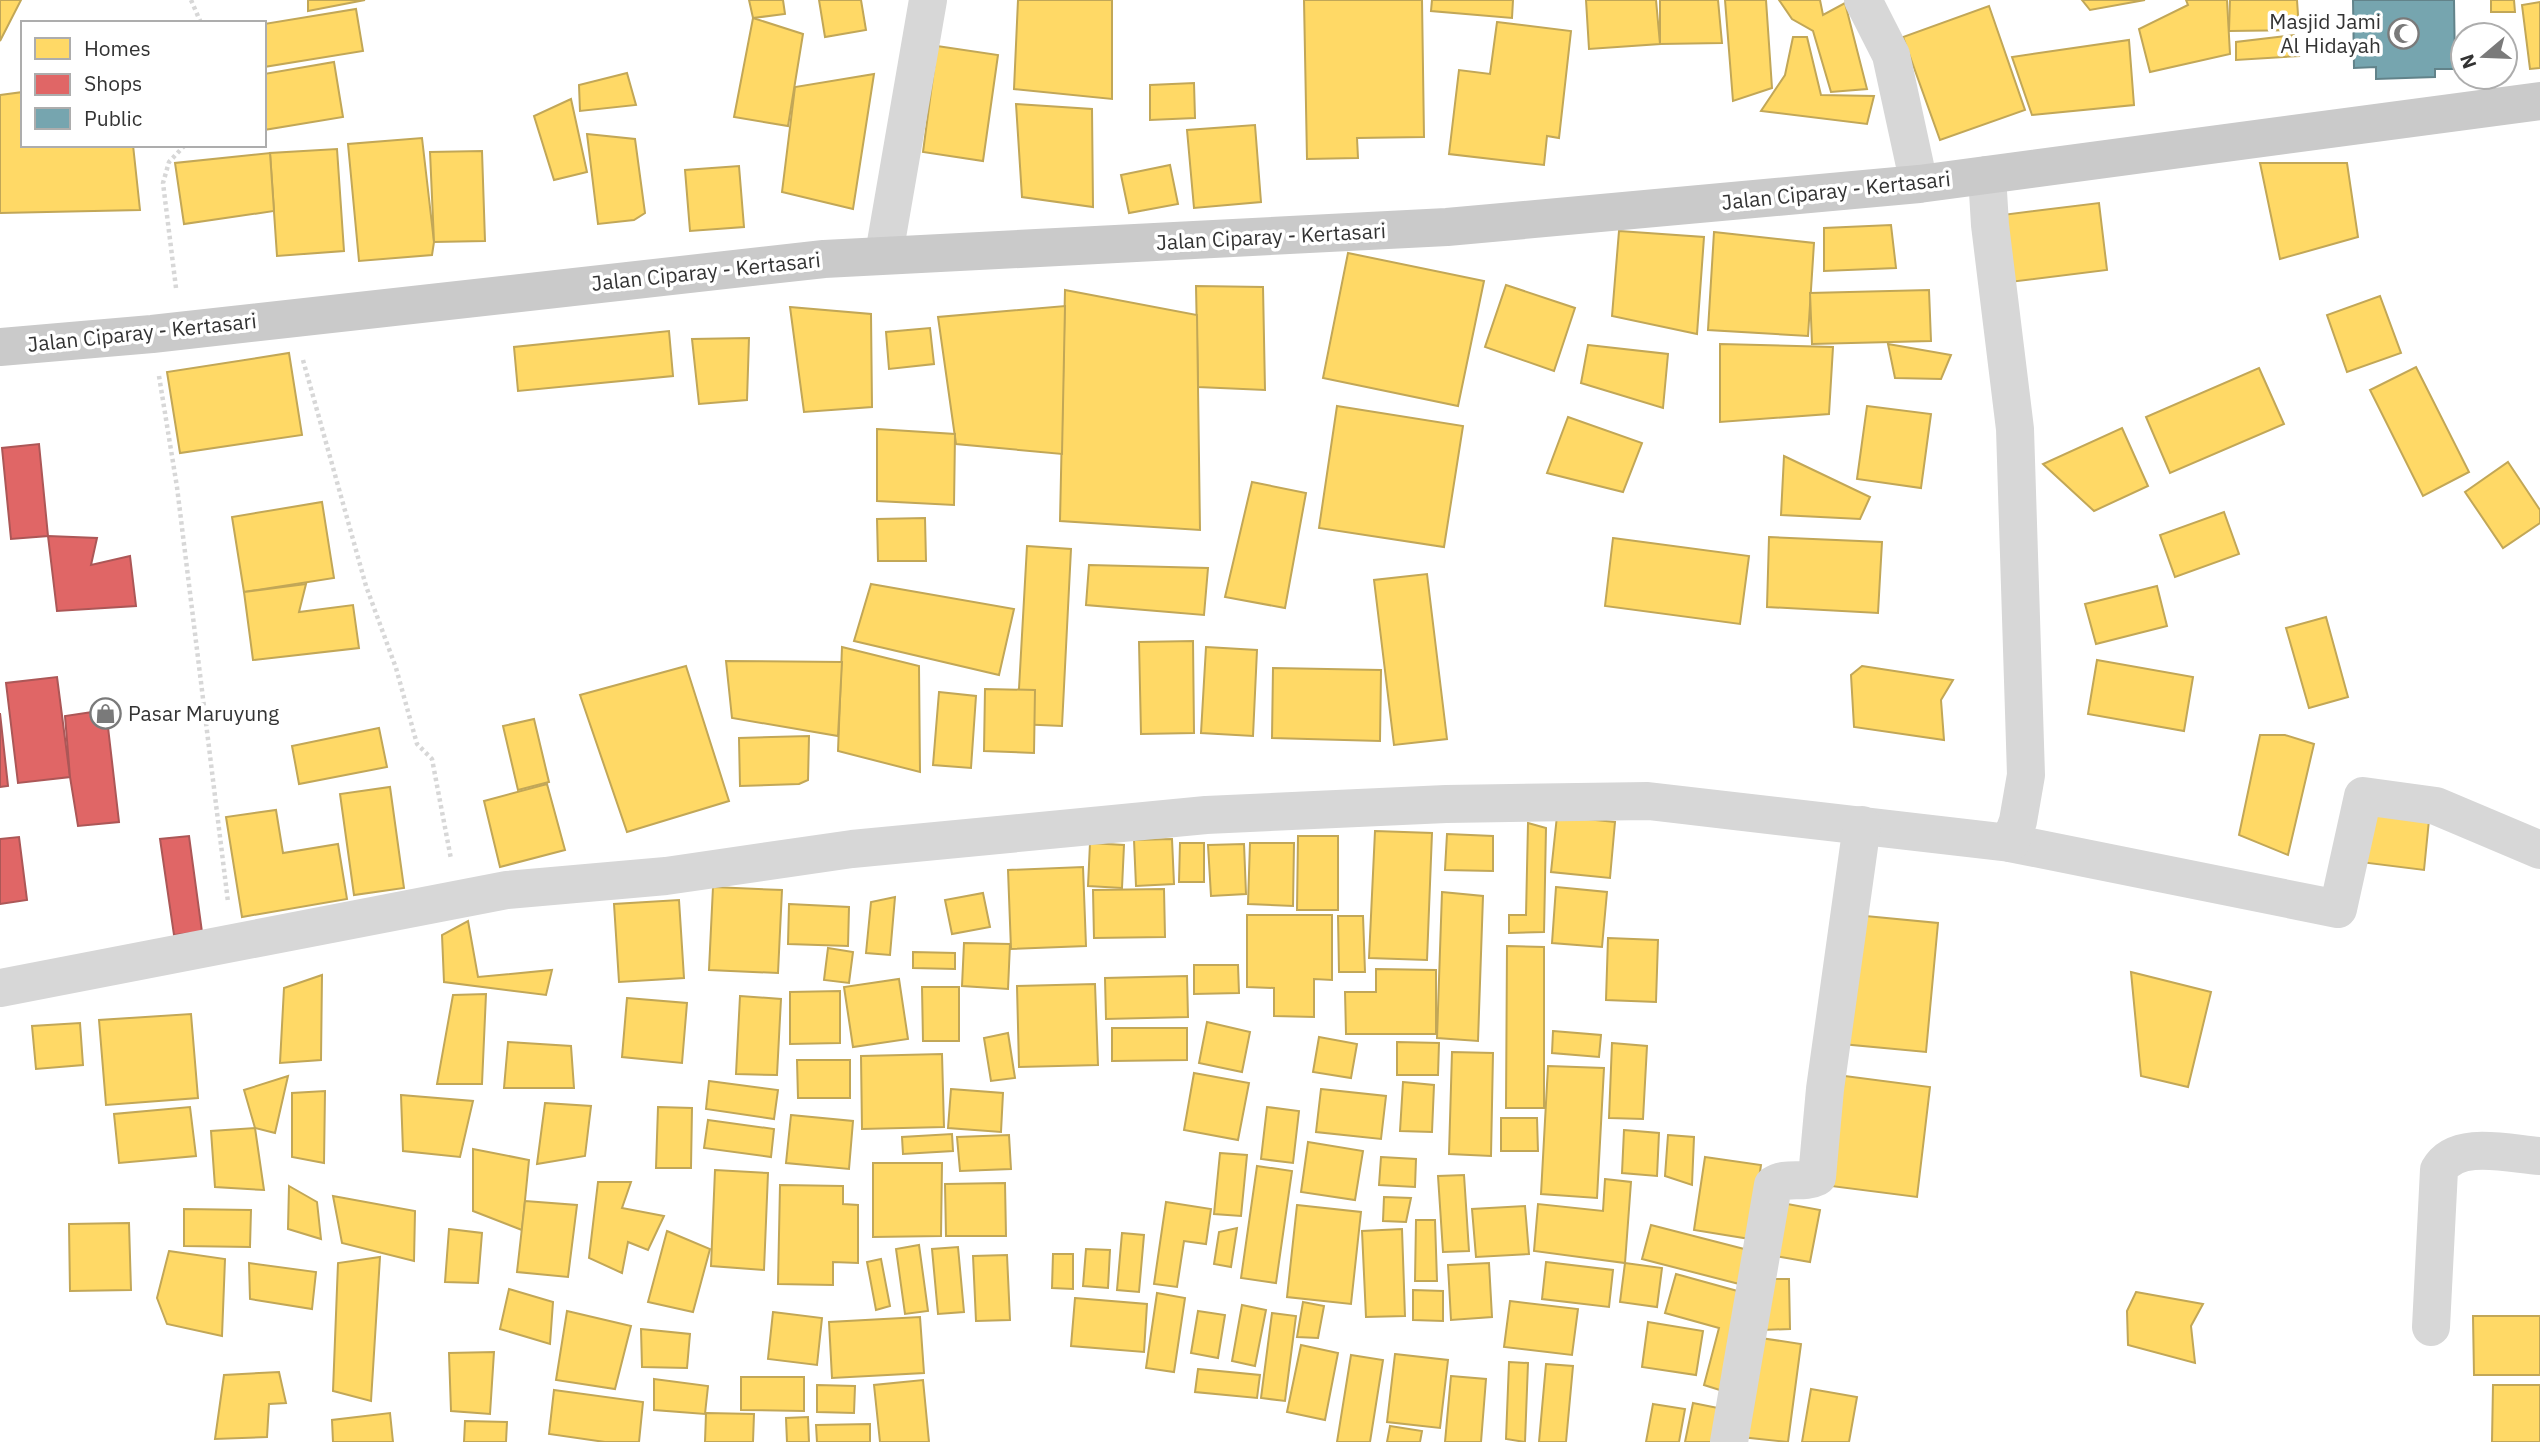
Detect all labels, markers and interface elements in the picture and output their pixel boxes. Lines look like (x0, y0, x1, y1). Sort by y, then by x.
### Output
place label: Masjid Jami Al Hidayah (2269, 7, 2381, 59)
mosque icon: Masjid Jami Al Hidayah (2387, 17, 2421, 51)
legend (21, 21, 266, 147)
north arrow (2449, 21, 2519, 91)
text: Homes (84, 34, 151, 62)
text: N (2454, 51, 2482, 72)
text: Shops (84, 69, 142, 97)
text: Public (84, 104, 142, 132)
street label: Jalan Ciparay - Kertasari (1720, 164, 1952, 216)
street label: Jalan Ciparay - Kertasari (1155, 216, 1387, 256)
street label: Jalan Ciparay - Kertasari (590, 245, 822, 297)
street label: Jalan Ciparay - Kertasari (26, 306, 258, 358)
shop icon: Pasar Maruyung (88, 697, 122, 731)
place label: Pasar Maruyung (128, 699, 279, 727)

